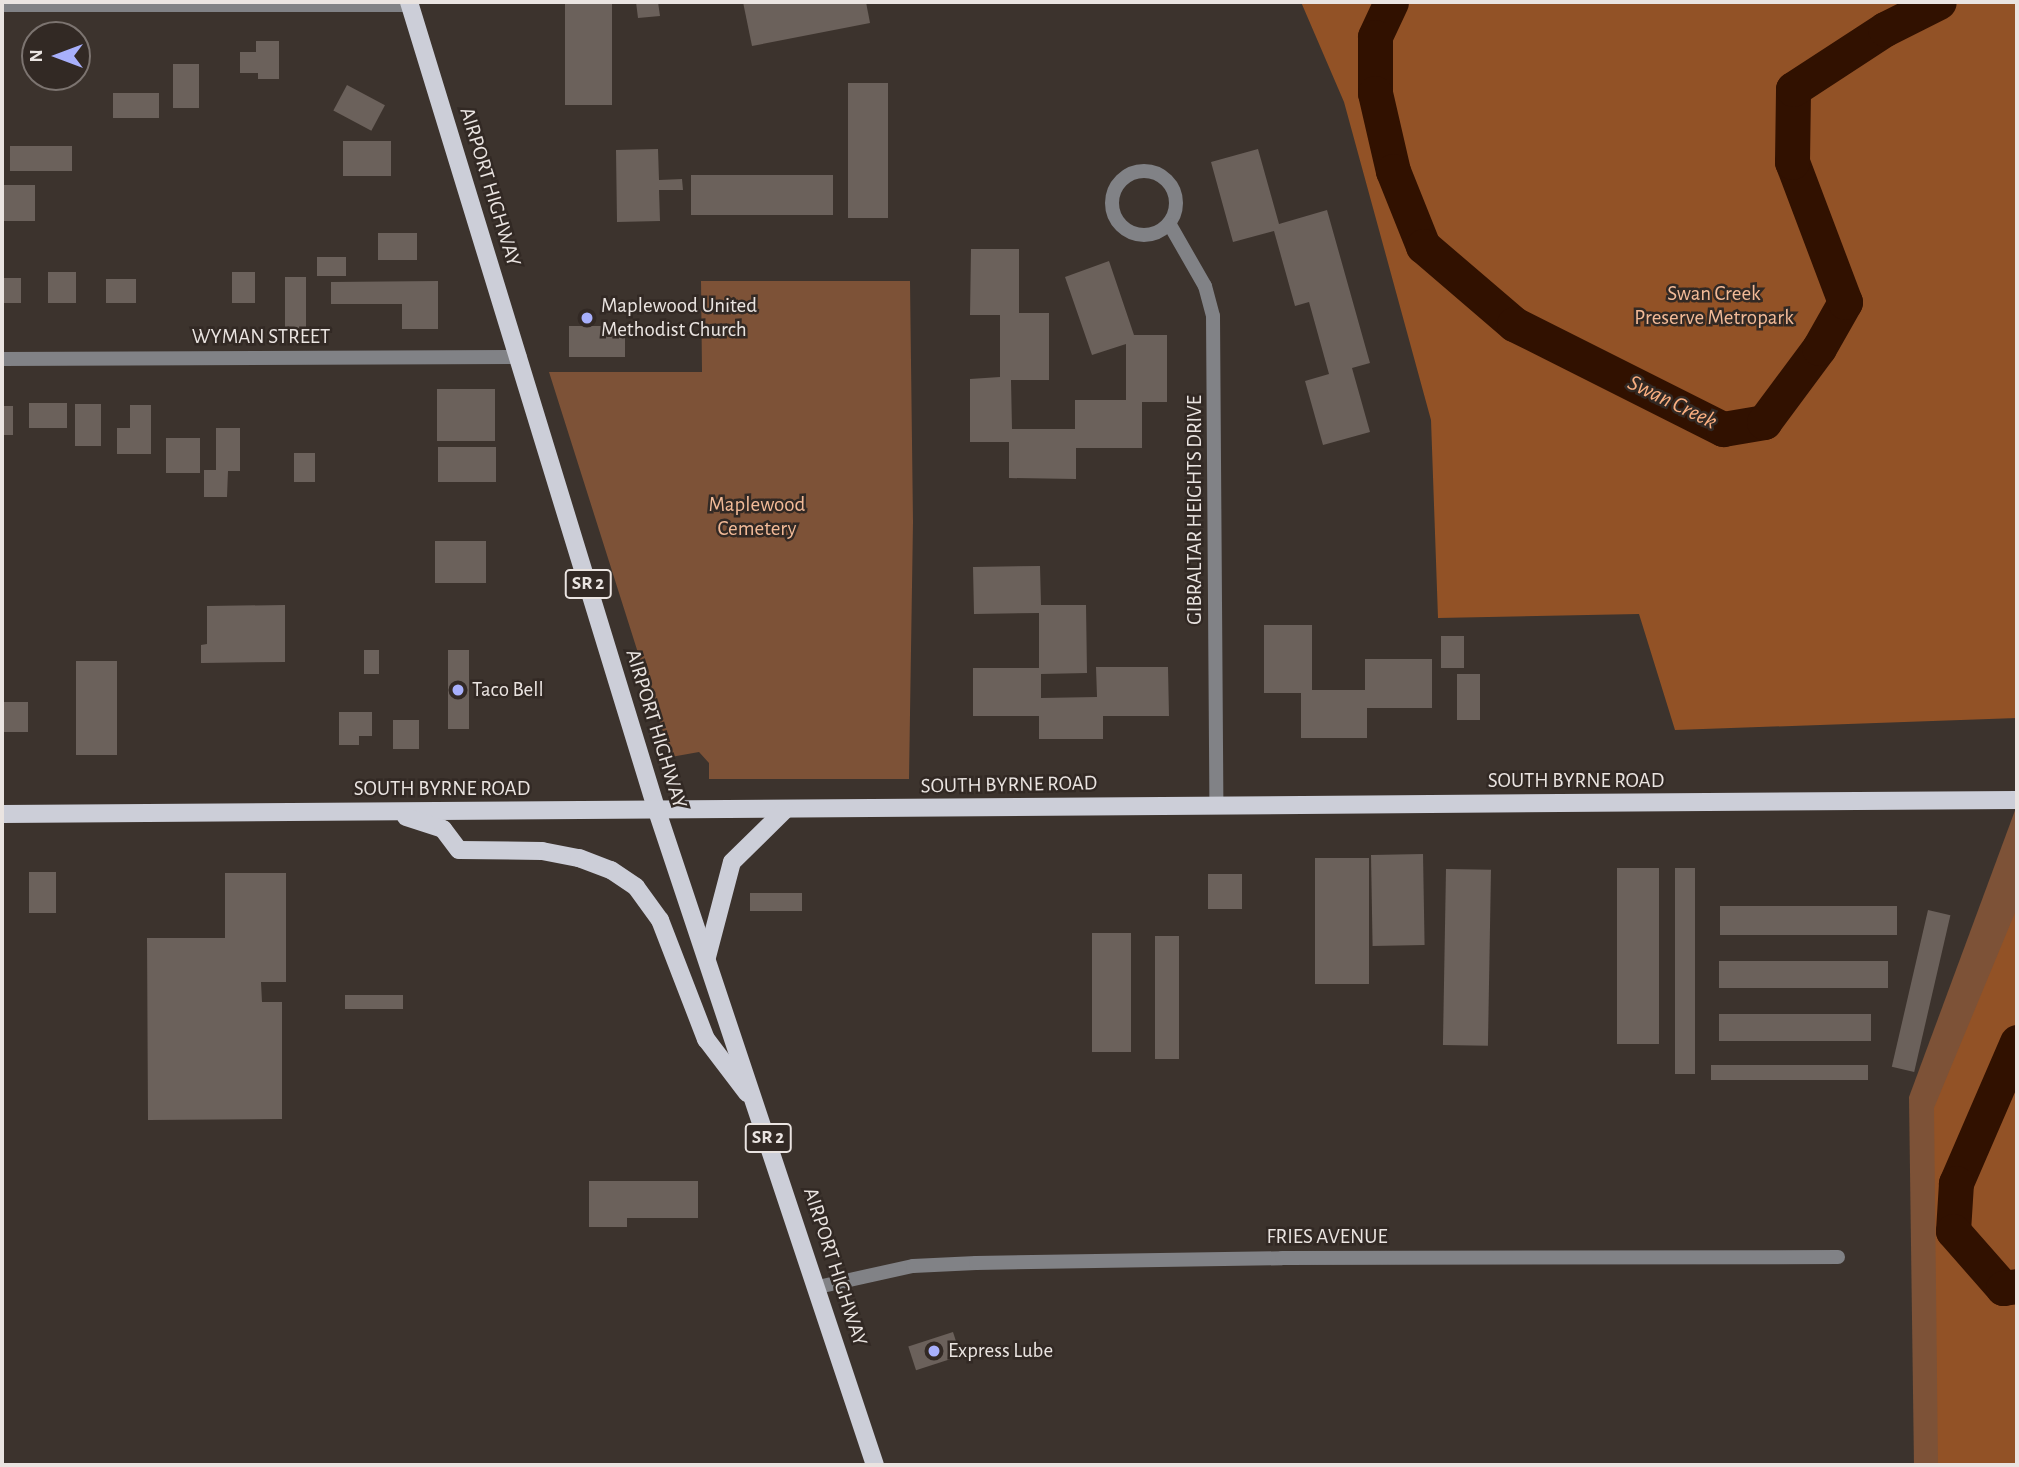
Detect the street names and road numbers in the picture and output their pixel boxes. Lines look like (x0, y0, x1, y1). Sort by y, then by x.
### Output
street label: AIRPORT HIGHWAY (454, 104, 526, 270)
street label: WYMAN STREET (192, 324, 330, 350)
street label: GIBRALTAR HEIGHTS DRIVE (1182, 395, 1208, 625)
road number: SR 2 (564, 568, 612, 600)
street label: AIRPORT HIGHWAY (620, 646, 692, 812)
street label: SOUTH BYRNE ROAD (1488, 768, 1664, 794)
street label: SOUTH BYRNE ROAD (920, 771, 1098, 799)
street label: SOUTH BYRNE ROAD (354, 776, 530, 802)
road number: SR 2 (744, 1122, 792, 1154)
street label: AIRPORT HIGHWAY (798, 1185, 872, 1349)
street label: FRIES AVENUE (1266, 1224, 1388, 1250)

